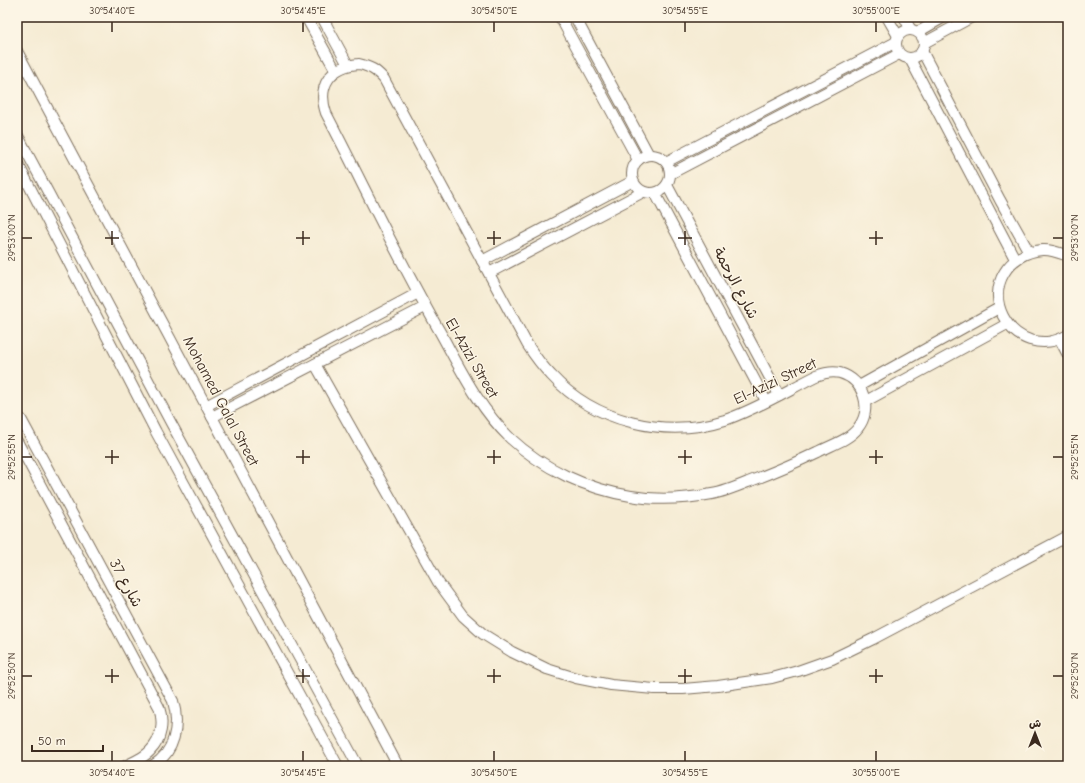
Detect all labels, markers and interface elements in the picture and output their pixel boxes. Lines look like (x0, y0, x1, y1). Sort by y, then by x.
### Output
text: 30°54'40"E (89, 5, 135, 17)
text: 30°54'45"E (281, 5, 325, 17)
text: 30°54'50"E (471, 5, 517, 17)
text: 30°54'55"E (662, 5, 708, 17)
text: 30°55'00"E (852, 5, 900, 17)
text: 29°53'00"N (6, 215, 18, 261)
text: 29°53'00"N (1069, 215, 1081, 261)
street label: شارع الرحمة (709, 244, 762, 322)
street label: El-Azizi Street (442, 315, 503, 402)
street label: Mohamed Galal Street (179, 333, 263, 470)
street label: El-Azizi Street (731, 354, 820, 408)
text: 29°52'55"N (6, 434, 18, 480)
text: 29°52'55"N (1069, 434, 1081, 480)
street label: شارع 37 (105, 556, 146, 611)
text: 29°52'50"N (6, 653, 18, 699)
text: 29°52'50"N (1069, 653, 1081, 699)
north arrow (1015, 713, 1055, 753)
text: ش (1029, 717, 1041, 730)
scale bar (32, 727, 103, 753)
text: 50 m (38, 734, 66, 748)
text: 30°54'40"E (89, 767, 135, 779)
text: 30°54'45"E (281, 767, 325, 779)
text: 30°54'50"E (471, 767, 517, 779)
text: 30°54'55"E (662, 767, 708, 779)
text: 30°55'00"E (852, 767, 900, 779)

